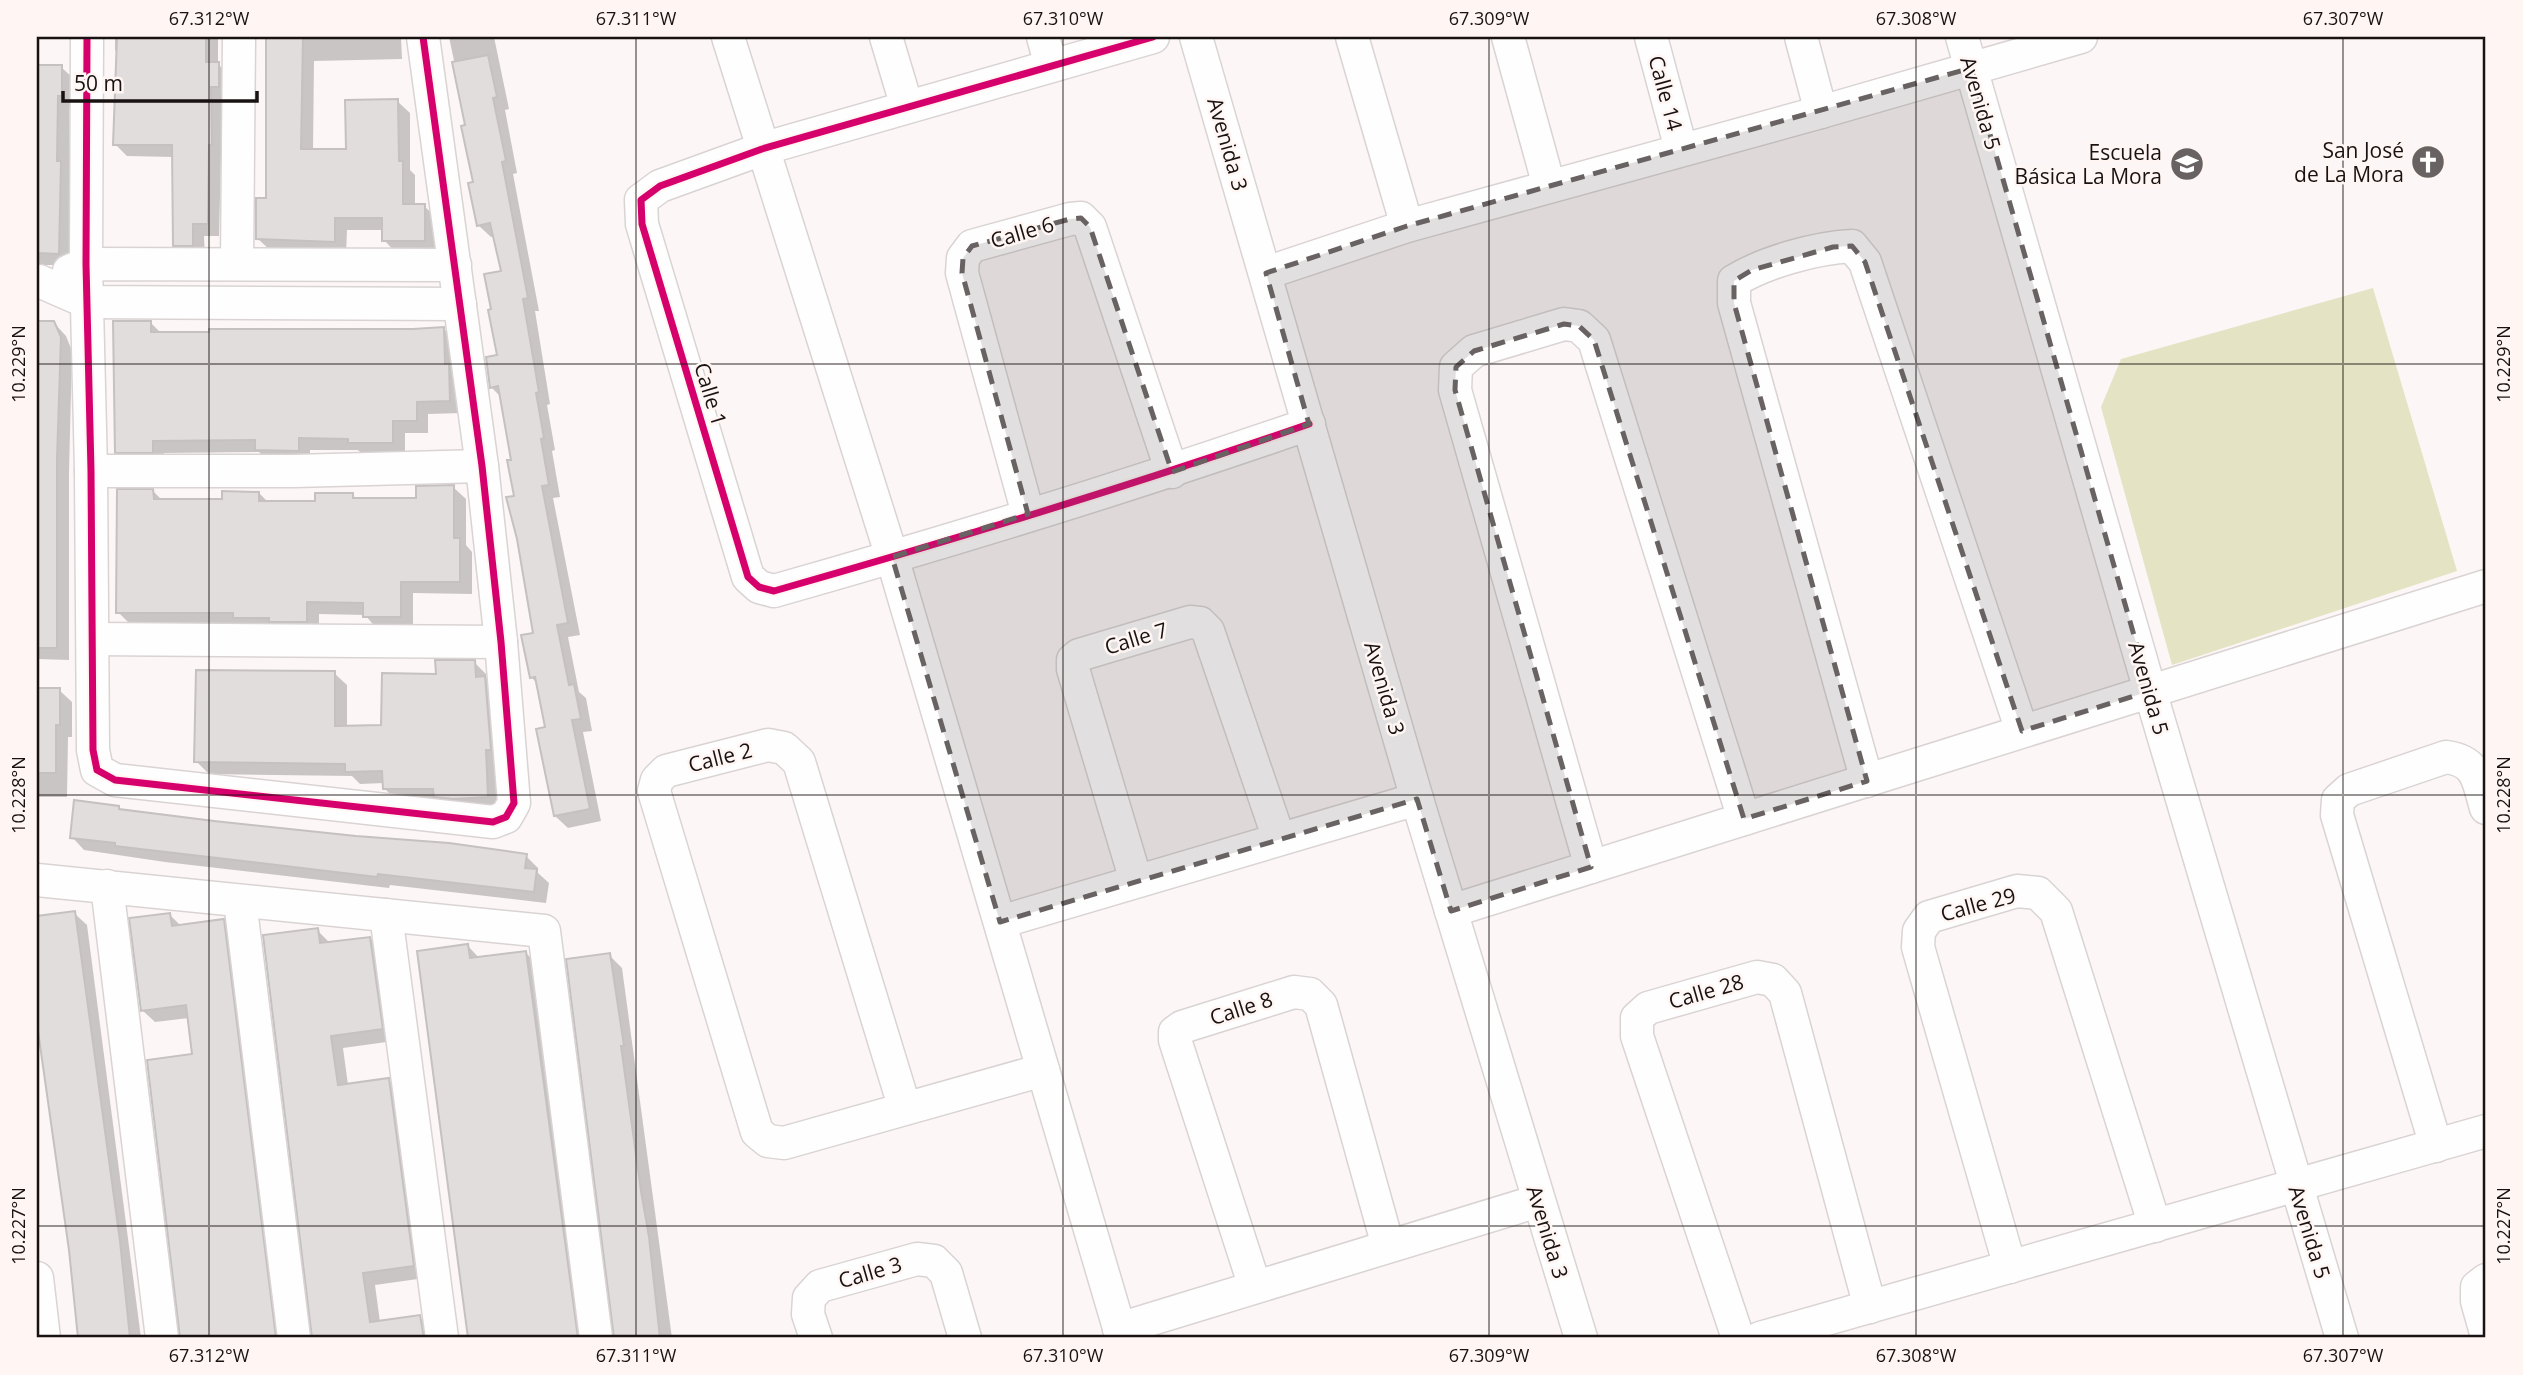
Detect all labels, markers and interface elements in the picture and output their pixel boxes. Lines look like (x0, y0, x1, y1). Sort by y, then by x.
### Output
text: 67.312°W (169, 6, 250, 30)
text: 67.311°W (596, 6, 677, 30)
text: 67.310°W (1023, 6, 1104, 30)
text: 67.309°W (1449, 6, 1530, 30)
text: 67.308°W (1876, 6, 1957, 30)
text: 67.307°W (2303, 6, 2384, 30)
street label: Calle 14 (1643, 52, 1689, 134)
street label: Avenida 5 (1954, 53, 2008, 153)
scale bar (63, 60, 257, 104)
text: 50 m (74, 69, 123, 97)
street label: Avenida 3 (1201, 94, 1255, 194)
place label: San José de La Mora (2294, 136, 2404, 188)
place label: Escuela Básica La Mora (2014, 138, 2162, 190)
church icon: San José de La Mora (2409, 143, 2447, 181)
school or university icon: Escuela Básica La Mora (2168, 145, 2206, 183)
street label: Calle 6 (987, 210, 1057, 254)
text: 10.229°N (6, 325, 30, 403)
text: 10.229°N (2491, 325, 2515, 403)
street label: Calle 1 (688, 359, 734, 429)
street label: Calle 7 (1101, 615, 1171, 661)
street label: Avenida 3 (1358, 638, 1412, 738)
street label: Avenida 5 (2122, 638, 2176, 738)
street label: Calle 2 (685, 736, 755, 778)
text: 10.228°N (6, 756, 30, 834)
text: 10.228°N (2491, 756, 2515, 834)
street label: Calle 29 (1937, 881, 2019, 927)
street label: Calle 28 (1665, 967, 1747, 1015)
street label: Calle 8 (1206, 985, 1276, 1031)
street label: Avenida 3 (1521, 1182, 1575, 1282)
street label: Avenida 5 (2283, 1182, 2337, 1282)
text: 10.227°N (6, 1187, 30, 1265)
text: 10.227°N (2491, 1187, 2515, 1265)
street label: Calle 3 (835, 1250, 905, 1294)
text: 67.312°W (169, 1343, 250, 1367)
text: 67.311°W (596, 1343, 677, 1367)
text: 67.310°W (1023, 1343, 1104, 1367)
text: 67.309°W (1449, 1343, 1530, 1367)
text: 67.308°W (1876, 1343, 1957, 1367)
text: 67.307°W (2303, 1343, 2384, 1367)

